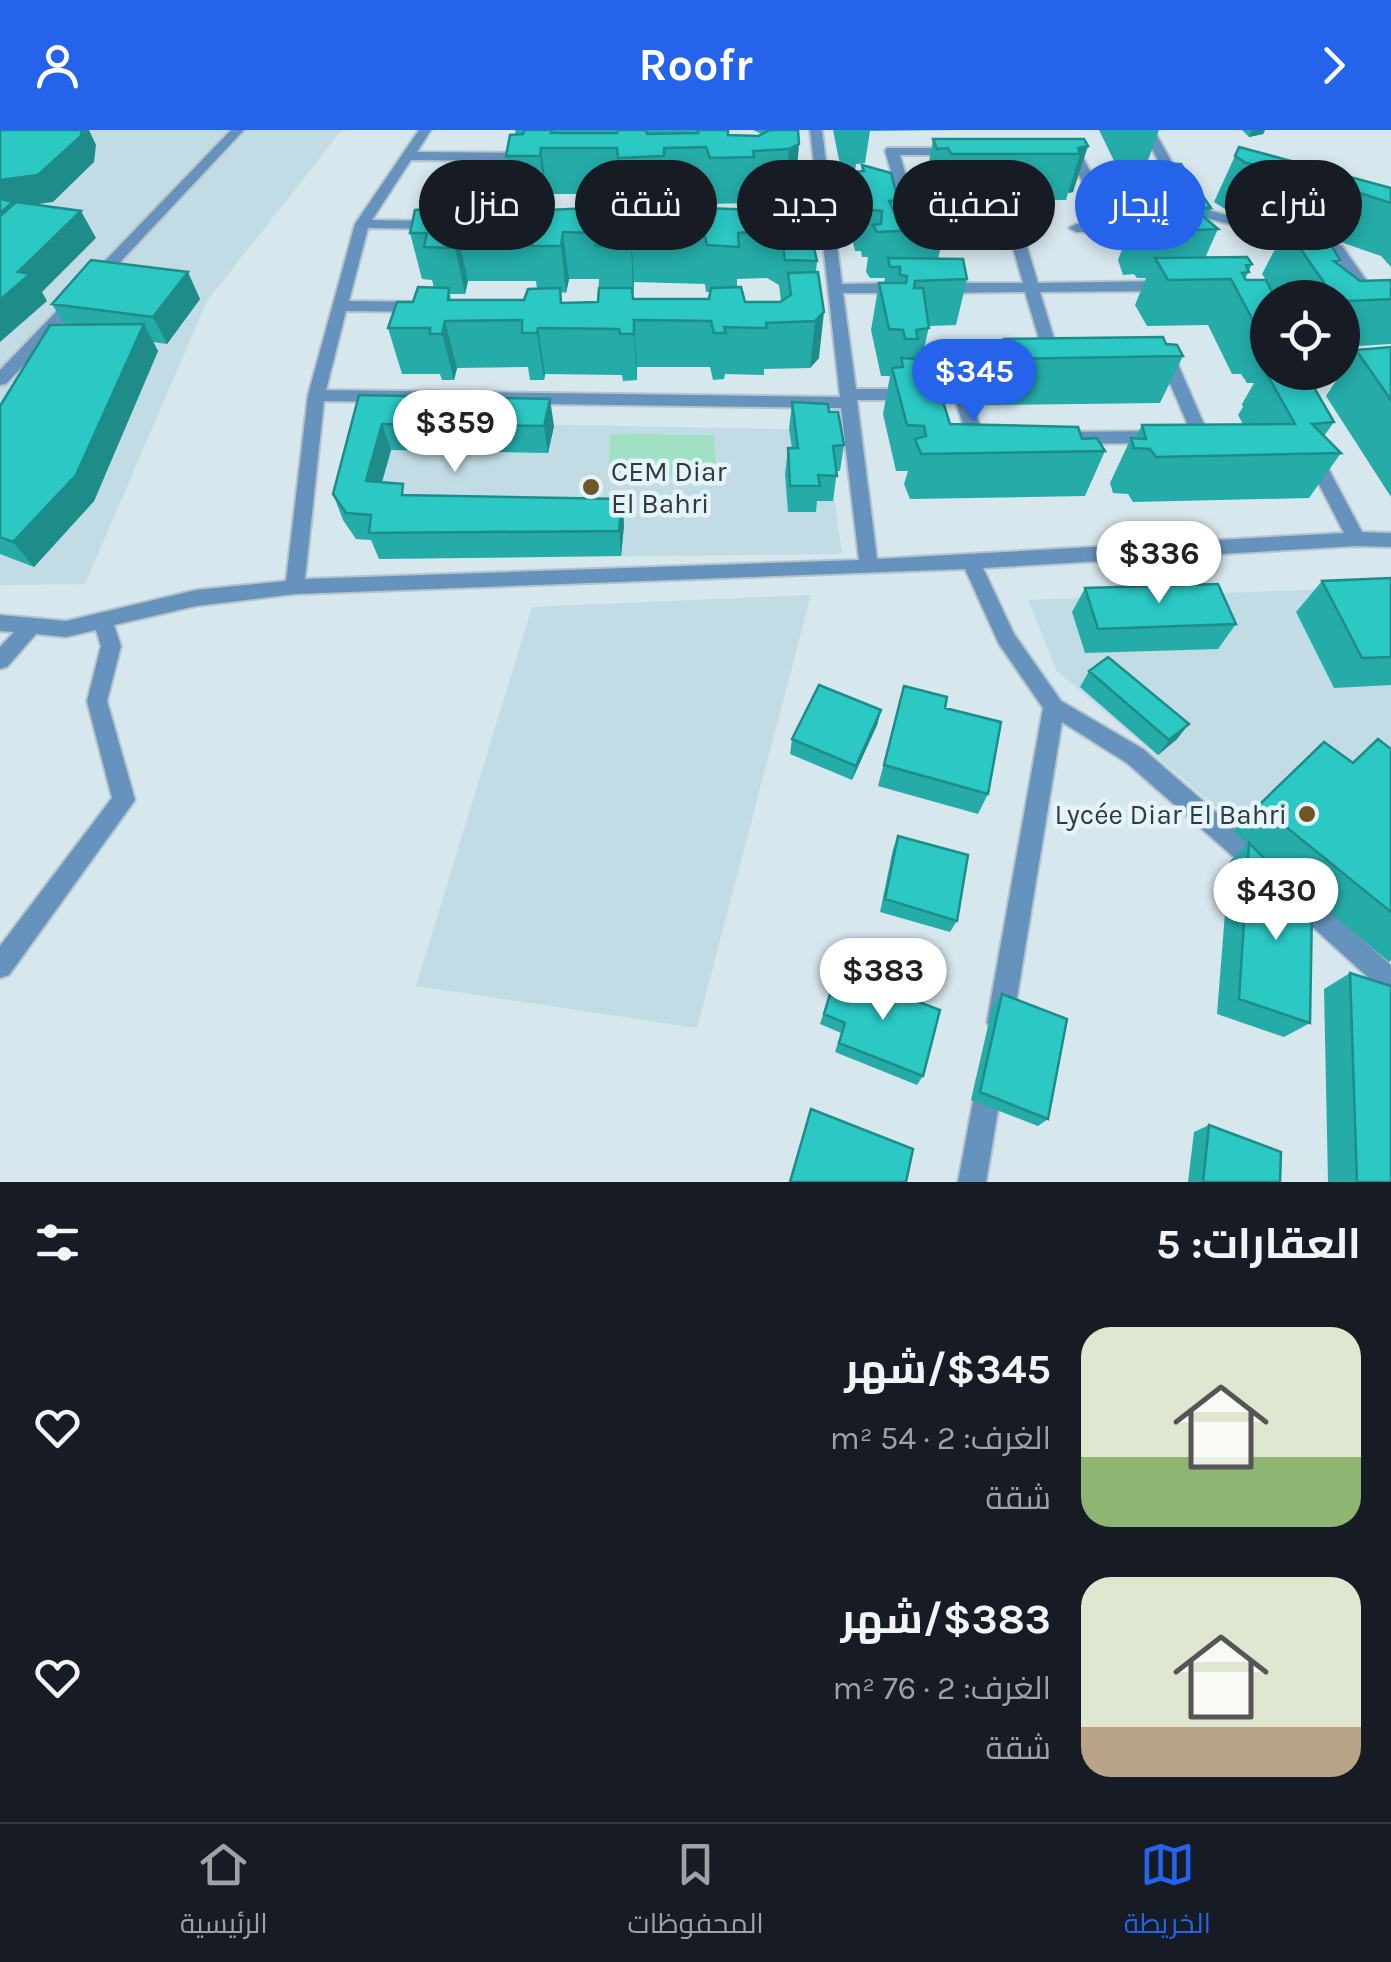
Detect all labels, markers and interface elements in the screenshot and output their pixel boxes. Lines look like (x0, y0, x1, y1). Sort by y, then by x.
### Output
icon: person (30, 38, 85, 93)
icon: forward (1306, 38, 1361, 93)
text: Roofr (638, 39, 753, 91)
chip: منزل (419, 160, 555, 250)
chip: شقة (575, 160, 717, 250)
chip: جديد (737, 160, 873, 250)
chip: تصفية (893, 160, 1055, 250)
chip: إيجار (1075, 160, 1205, 250)
chip: شراء (1225, 160, 1362, 250)
map controls (1250, 280, 1360, 390)
button: locate (1250, 280, 1360, 390)
pin: $345 (915, 339, 1033, 424)
text: $345 (934, 353, 1014, 390)
pin: $359 (396, 390, 514, 475)
text: $359 (415, 404, 495, 441)
place label: CEM Diar El Bahri (611, 455, 728, 520)
marker: CEM Diar El Bahri (580, 476, 602, 498)
pin: $336 (1100, 521, 1218, 606)
text: $336 (1118, 535, 1200, 572)
place label: Lycée Diar El Bahri (1054, 798, 1287, 831)
marker: Lycée Diar El Bahri (1296, 803, 1318, 825)
pin: $430 (1217, 858, 1335, 943)
text: $430 (1235, 872, 1317, 909)
pin: $383 (824, 938, 942, 1023)
text: $383 (842, 952, 924, 989)
icon: filters (30, 1215, 85, 1270)
text: العقارات: 5 (1156, 1219, 1361, 1269)
text: $345/شهر (845, 1344, 1051, 1394)
icon: home (1161, 1367, 1281, 1487)
icon: heart (30, 1400, 85, 1455)
text: الغرف: 2 · 54 m² (830, 1420, 1051, 1457)
text: شقة (986, 1480, 1051, 1517)
text: $383/شهر (841, 1594, 1051, 1644)
icon: home (1161, 1617, 1281, 1737)
icon: heart (30, 1650, 85, 1705)
text: الغرف: 2 · 76 m² (832, 1670, 1051, 1707)
text: شقة (986, 1730, 1051, 1767)
tab: الرئيسية (180, 1837, 268, 1949)
tab: المحفوظات (628, 1837, 764, 1949)
tab: الخريطة (1124, 1837, 1211, 1949)

